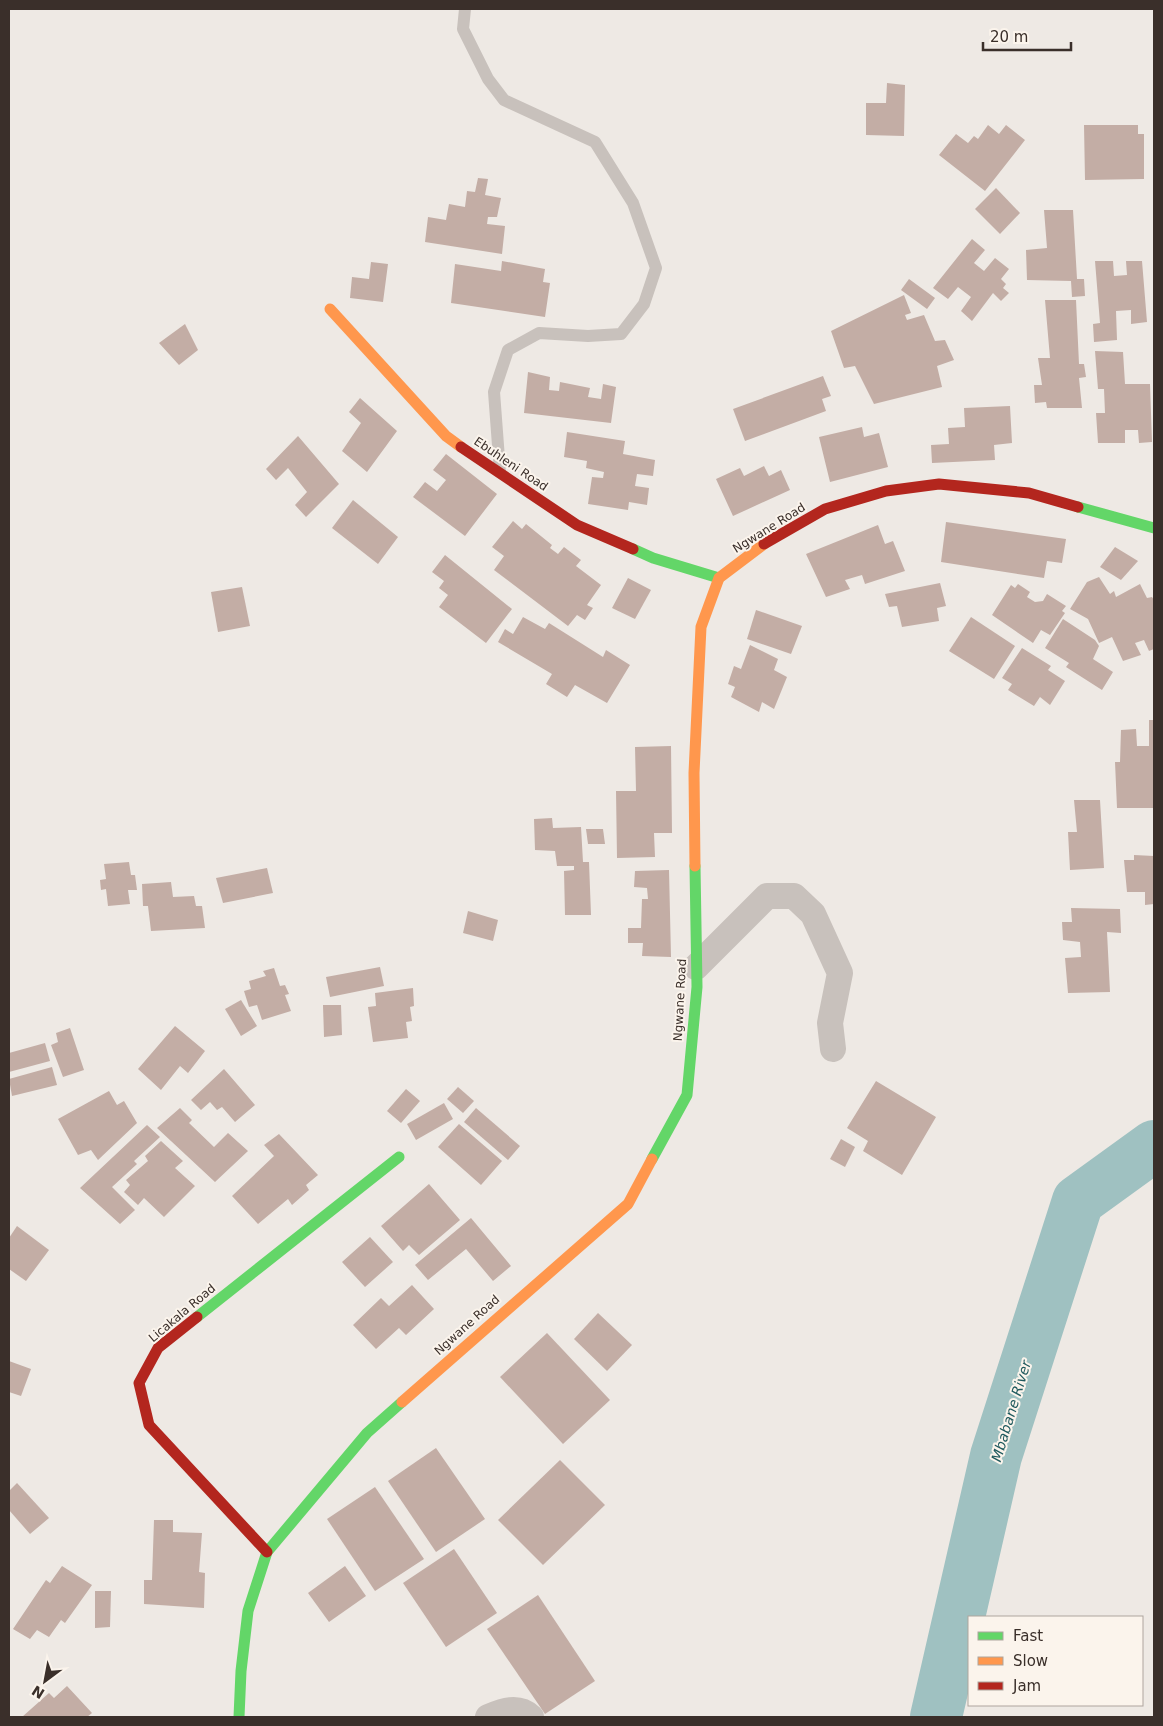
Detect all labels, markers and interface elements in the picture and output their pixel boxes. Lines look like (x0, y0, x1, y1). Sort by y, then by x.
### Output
scale bar (983, 20, 1070, 52)
text: 20 m (990, 28, 1028, 46)
street label: Ebuhleni Road (471, 434, 551, 494)
street label: Ngwane Road (730, 500, 808, 556)
street label: Ngwane Road (671, 958, 689, 1042)
street label: Licakala Road (146, 1281, 218, 1345)
street label: Ngwane Road (432, 1292, 502, 1358)
water label: Mbabane River (988, 1357, 1034, 1464)
legend (968, 1616, 1143, 1706)
text: Fast (1013, 1627, 1043, 1645)
text: Slow (1013, 1652, 1048, 1670)
north arrow (20, 1656, 70, 1706)
text: Jam (1012, 1677, 1041, 1695)
text: N (29, 1682, 47, 1702)

